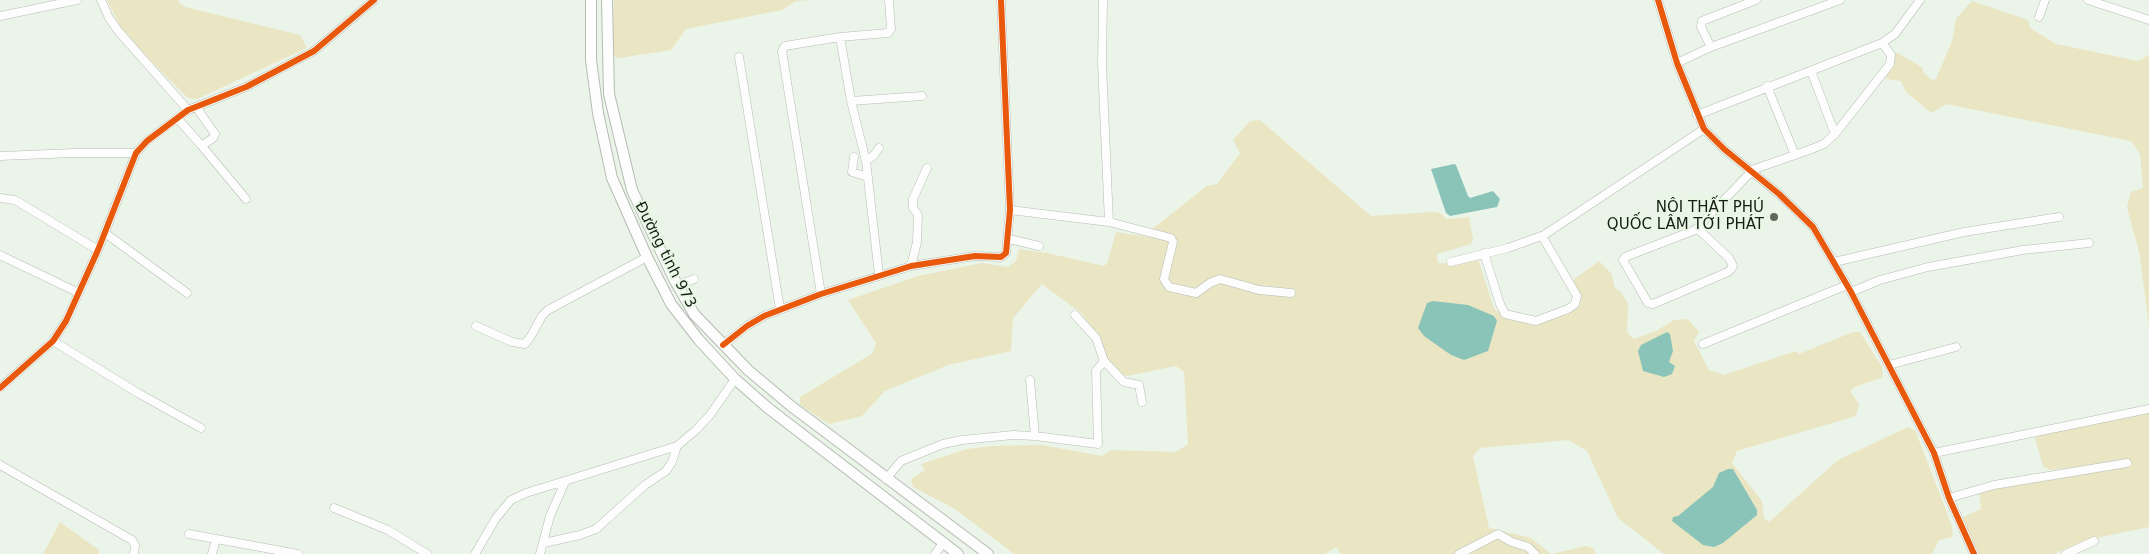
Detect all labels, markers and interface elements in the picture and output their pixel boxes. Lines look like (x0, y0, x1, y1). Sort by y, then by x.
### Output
street label: Đường tỉnh 973 (631, 199, 699, 311)
place label: NỘI THẤT PHÚ QUỐC LÂM TỚI PHÁT (1607, 199, 1764, 234)
marker: NỘI THẤT PHÚ QUỐC LÂM TỚI PHÁT (1768, 211, 1780, 223)

